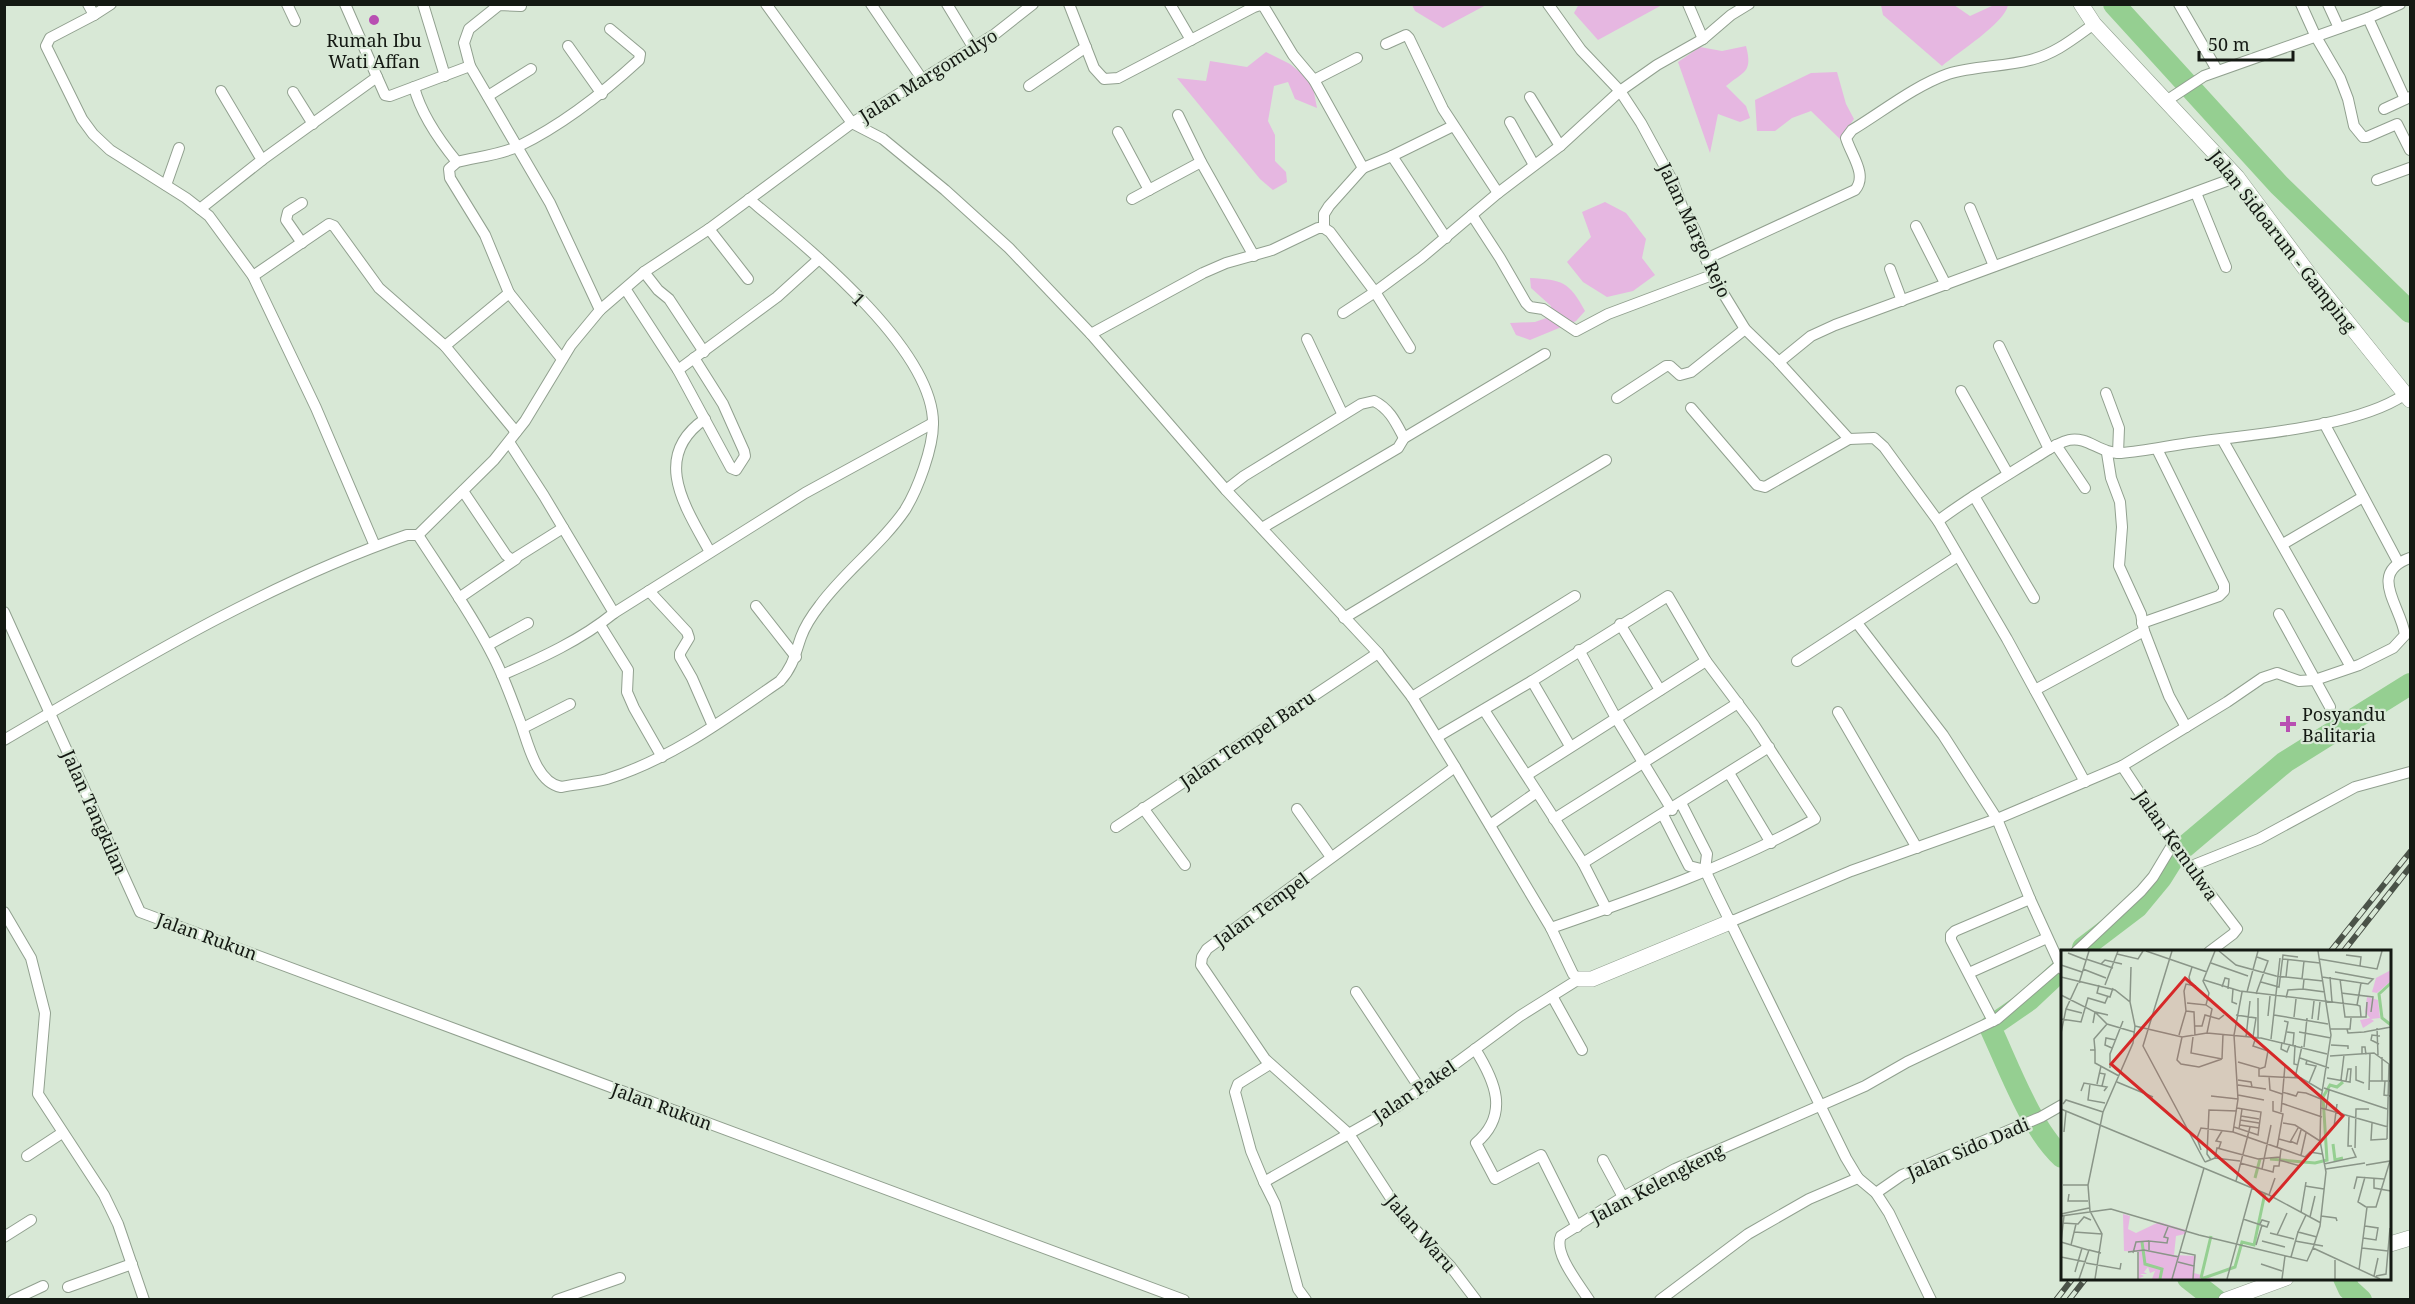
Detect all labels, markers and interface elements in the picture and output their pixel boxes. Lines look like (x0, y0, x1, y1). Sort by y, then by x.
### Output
marker: Rumah Ibu Wati Affan (367, 13, 381, 27)
street label: Jalan Margomulyo (853, 23, 1002, 128)
scale bar (2199, 24, 2294, 62)
place label: Rumah Ibu Wati Affan (326, 28, 422, 73)
text: 50 m (2208, 32, 2250, 56)
street label: Jalan Sidoarum - Gamping (2203, 144, 2362, 338)
street label: Jalan Margo Rejo (1653, 158, 1737, 301)
street label: 1 (847, 287, 871, 311)
street label: Jalan Tempel Baru (1174, 685, 1320, 794)
place label: Posyandu Balitaria (2302, 702, 2386, 747)
marker: Posyandu Balitaria (2279, 715, 2297, 733)
street label: Jalan Tangkilan (56, 745, 133, 878)
street label: Jalan Kemulwa (2129, 784, 2224, 905)
street label: Jalan Tempel (1208, 866, 1314, 952)
street label: Jalan Rukun (152, 906, 261, 965)
inset map (2061, 950, 2391, 1280)
street label: Jalan Pakel (1367, 1054, 1460, 1128)
street label: Jalan Rukun (607, 1076, 716, 1135)
street label: Jalan Sido Dadi (1902, 1111, 2033, 1185)
street label: Jalan Kelengkeng (1585, 1138, 1728, 1229)
street label: Jalan Waru (1380, 1188, 1462, 1278)

